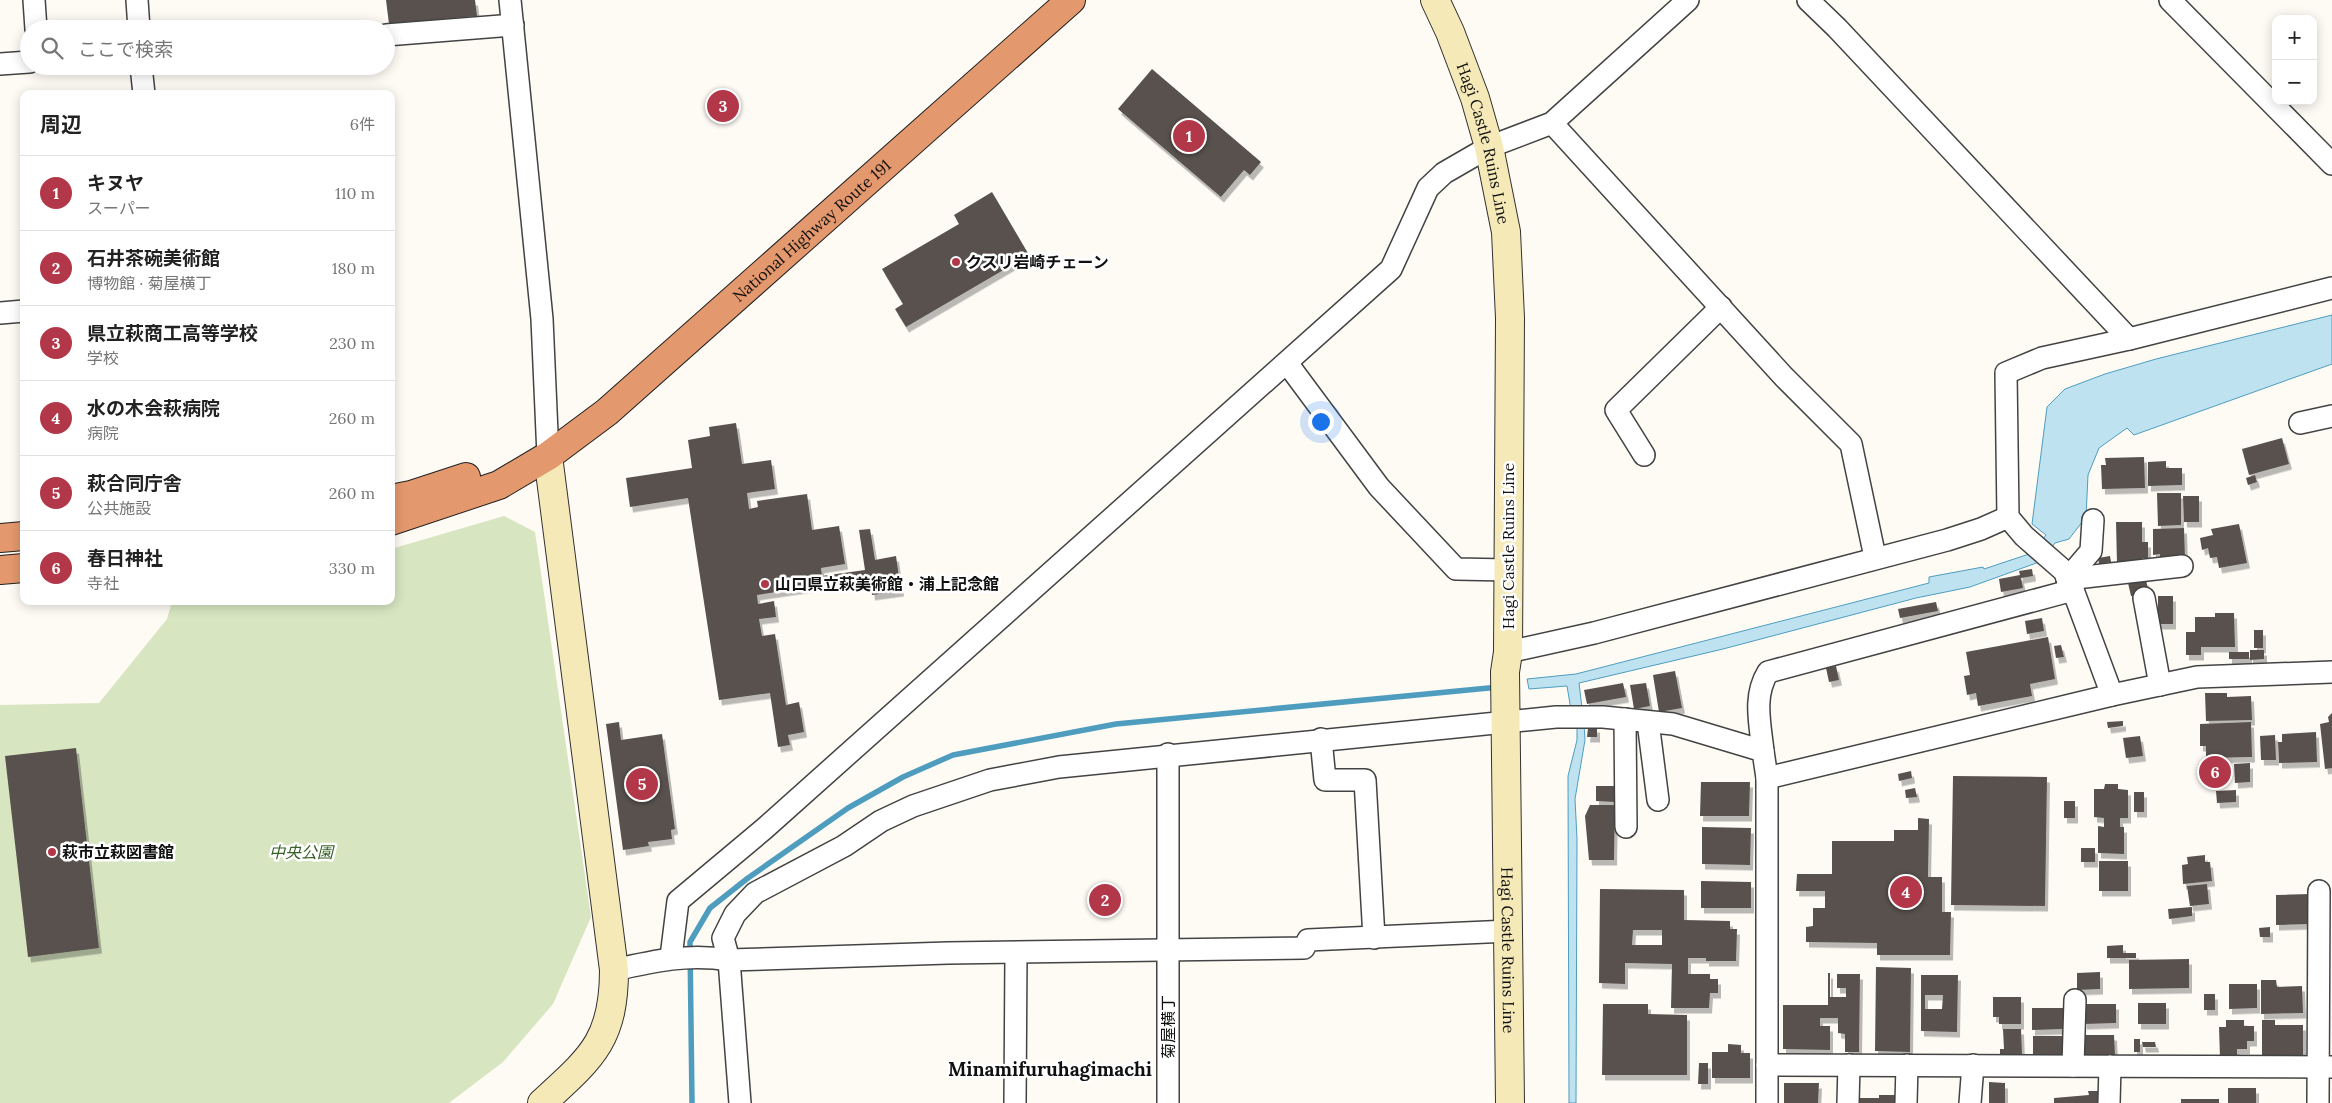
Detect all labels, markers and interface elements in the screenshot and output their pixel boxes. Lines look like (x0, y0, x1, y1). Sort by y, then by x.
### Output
map controls (2272, 15, 2317, 105)
button: + (2272, 15, 2317, 60)
search box (20, 20, 395, 75)
icon: search (38, 34, 66, 62)
text: ここで検索 (78, 37, 173, 61)
street label: Hagi Castle Ruins Line (1452, 60, 1514, 226)
button: − (2272, 60, 2317, 105)
pin: 3 (707, 87, 739, 125)
text: 周辺 (40, 111, 82, 138)
text: 6件 (350, 114, 375, 134)
pin: 1 (1173, 117, 1205, 155)
street label: National Highway Route 191 (728, 155, 895, 306)
text: キヌヤ (87, 171, 144, 195)
text: 1 (53, 183, 59, 203)
text: 110 m (335, 183, 375, 203)
text: スーパー (87, 198, 151, 218)
text: 石井茶碗美術館 (87, 246, 220, 270)
place label: クスリ岩崎チェーン (966, 252, 1109, 272)
marker: クスリ岩崎チェーン (950, 256, 962, 268)
text: 2 (52, 258, 60, 278)
text: 180 m (332, 258, 375, 278)
text: 博物館 · 菊屋横丁 (87, 273, 211, 293)
text: 県立萩商工高等学校 (87, 321, 258, 345)
text: 3 (52, 333, 60, 353)
text: 230 m (329, 333, 375, 353)
text: 学校 (87, 348, 119, 368)
text: 水の木会萩病院 (87, 396, 220, 420)
text: 4 (52, 408, 60, 428)
text: 260 m (329, 408, 375, 428)
your location (1308, 409, 1334, 435)
text: 病院 (87, 423, 119, 443)
street label: Hagi Castle Ruins Line (1498, 462, 1518, 629)
text: 萩合同庁舎 (87, 471, 182, 495)
text: 5 (52, 483, 60, 503)
text: 260 m (329, 483, 375, 503)
text: 公共施設 (87, 498, 151, 518)
text: 春日神社 (87, 546, 163, 570)
text: 6 (51, 558, 61, 578)
text: 330 m (329, 558, 375, 578)
text: 寺社 (87, 573, 119, 593)
place label: 山口県立萩美術館・浦上記念館 (775, 574, 999, 594)
marker: 山口県立萩美術館・浦上記念館 (759, 578, 771, 590)
pin: 6 (2199, 753, 2231, 791)
pin: 5 (626, 765, 658, 803)
place label: 萩市立萩図書館 (62, 842, 174, 862)
park label: 中央公園 (269, 842, 335, 862)
marker: 萩市立萩図書館 (46, 846, 58, 858)
street label: Hagi Castle Ruins Line (1497, 867, 1519, 1034)
pin: 4 (1890, 873, 1922, 911)
pin: 2 (1089, 881, 1121, 919)
street label: 菊屋横丁 (1158, 995, 1178, 1059)
district label: Minamifuruhagimachi (948, 1057, 1152, 1081)

